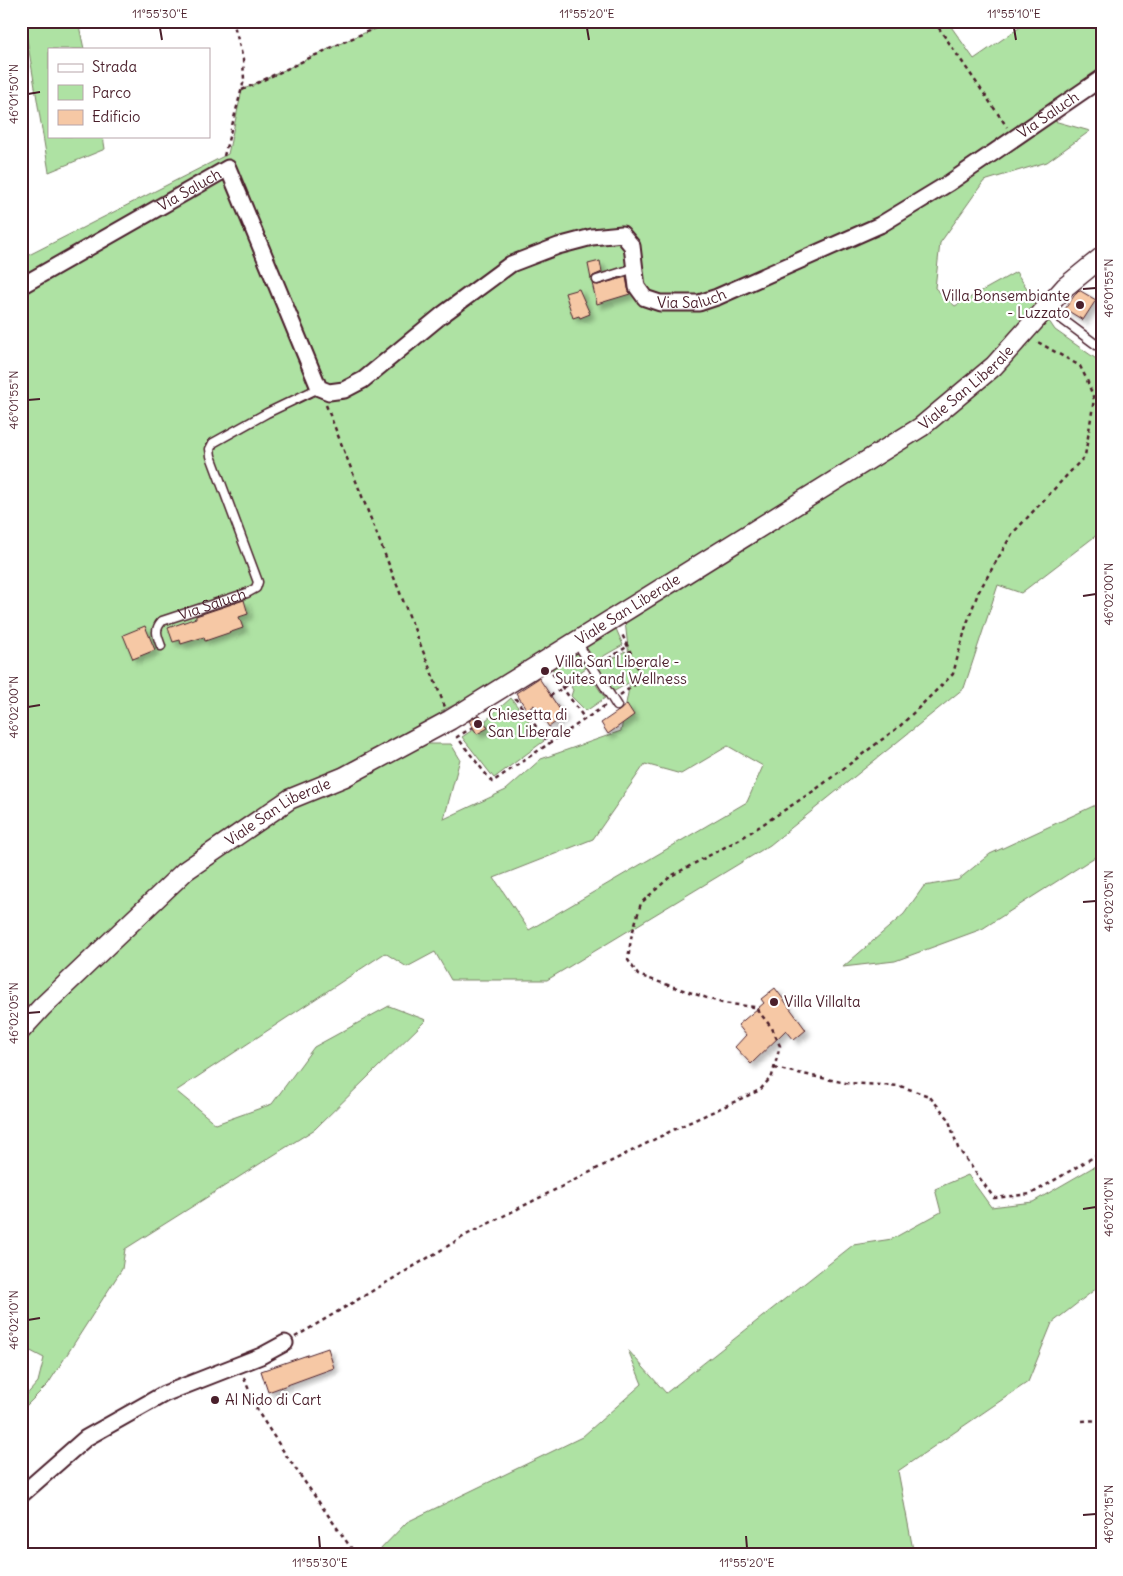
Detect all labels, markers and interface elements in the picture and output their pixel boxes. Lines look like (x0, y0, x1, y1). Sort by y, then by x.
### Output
text: 11°55'30"E (132, 6, 188, 21)
text: 11°55'20"E (559, 6, 615, 21)
text: 11°55'10"E (987, 6, 1041, 21)
legend (48, 48, 210, 138)
text: Strada (92, 57, 137, 76)
text: 46°01'50"N (6, 64, 21, 124)
text: Parco (92, 83, 131, 102)
street label: Via Saluch (1014, 87, 1082, 142)
text: Edificio (92, 107, 140, 126)
street label: Via Saluch (154, 164, 225, 215)
text: 46°01'55"N (1101, 258, 1116, 318)
street label: Via Saluch (657, 284, 729, 312)
place label: Villa Bonsembiante - Luzzato (942, 286, 1070, 322)
marker: Villa Bonsembiante - Luzzato (1074, 299, 1086, 311)
street label: Viale San Liberale (915, 341, 1017, 434)
text: 46°01'55"N (6, 370, 21, 430)
text: 46°02'00"N (1101, 563, 1116, 625)
street label: Viale San Liberale (572, 569, 683, 649)
street label: Via Saluch (176, 584, 249, 624)
place label: Villa San Liberale - Suites and Wellness (555, 652, 687, 688)
marker: Villa San Liberale - Suites and Wellness (539, 665, 551, 677)
text: 46°02'00"N (6, 676, 21, 738)
place label: Chiesetta di San Liberale (488, 705, 571, 741)
marker: Chiesetta di San Liberale (472, 718, 484, 730)
street label: Viale San Liberale (221, 774, 333, 850)
text: 46°02'05"N (1101, 870, 1116, 932)
text: 46°02'05"N (6, 982, 21, 1044)
place label: Villa Villalta (784, 992, 861, 1011)
marker: Villa Villalta (768, 996, 780, 1008)
text: 46°02'10"N (1101, 1177, 1116, 1237)
text: 46°02'10"N (6, 1290, 21, 1350)
place label: Al Nido di Cart (225, 1390, 321, 1409)
marker: Al Nido di Cart (209, 1394, 221, 1406)
text: 46°02'15"N (1101, 1485, 1116, 1543)
text: 11°55'30"E (292, 1555, 348, 1570)
text: 11°55'20"E (719, 1555, 775, 1570)

